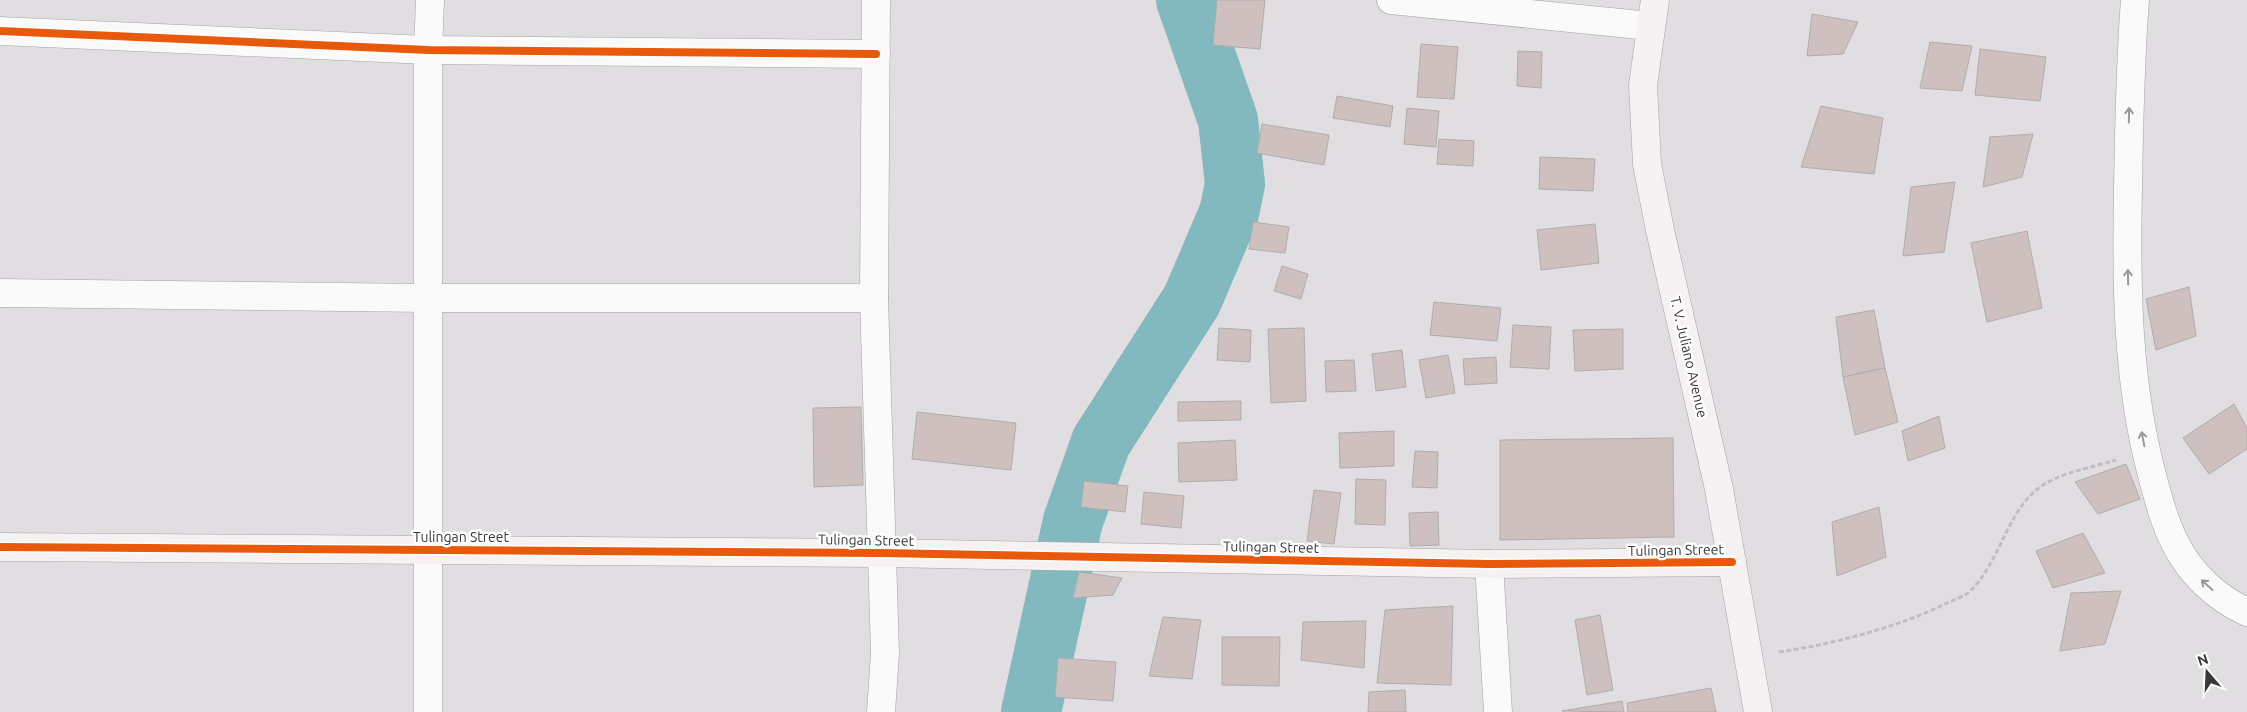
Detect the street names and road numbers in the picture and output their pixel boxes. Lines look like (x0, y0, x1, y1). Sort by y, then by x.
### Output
street label: T. V. Juliano Avenue (1667, 295, 1711, 419)
street label: Tulingan Street (413, 529, 509, 545)
street label: Tulingan Street (818, 531, 915, 549)
street label: Tulingan Street (1223, 538, 1320, 556)
street label: Tulingan Street (1628, 541, 1725, 559)

